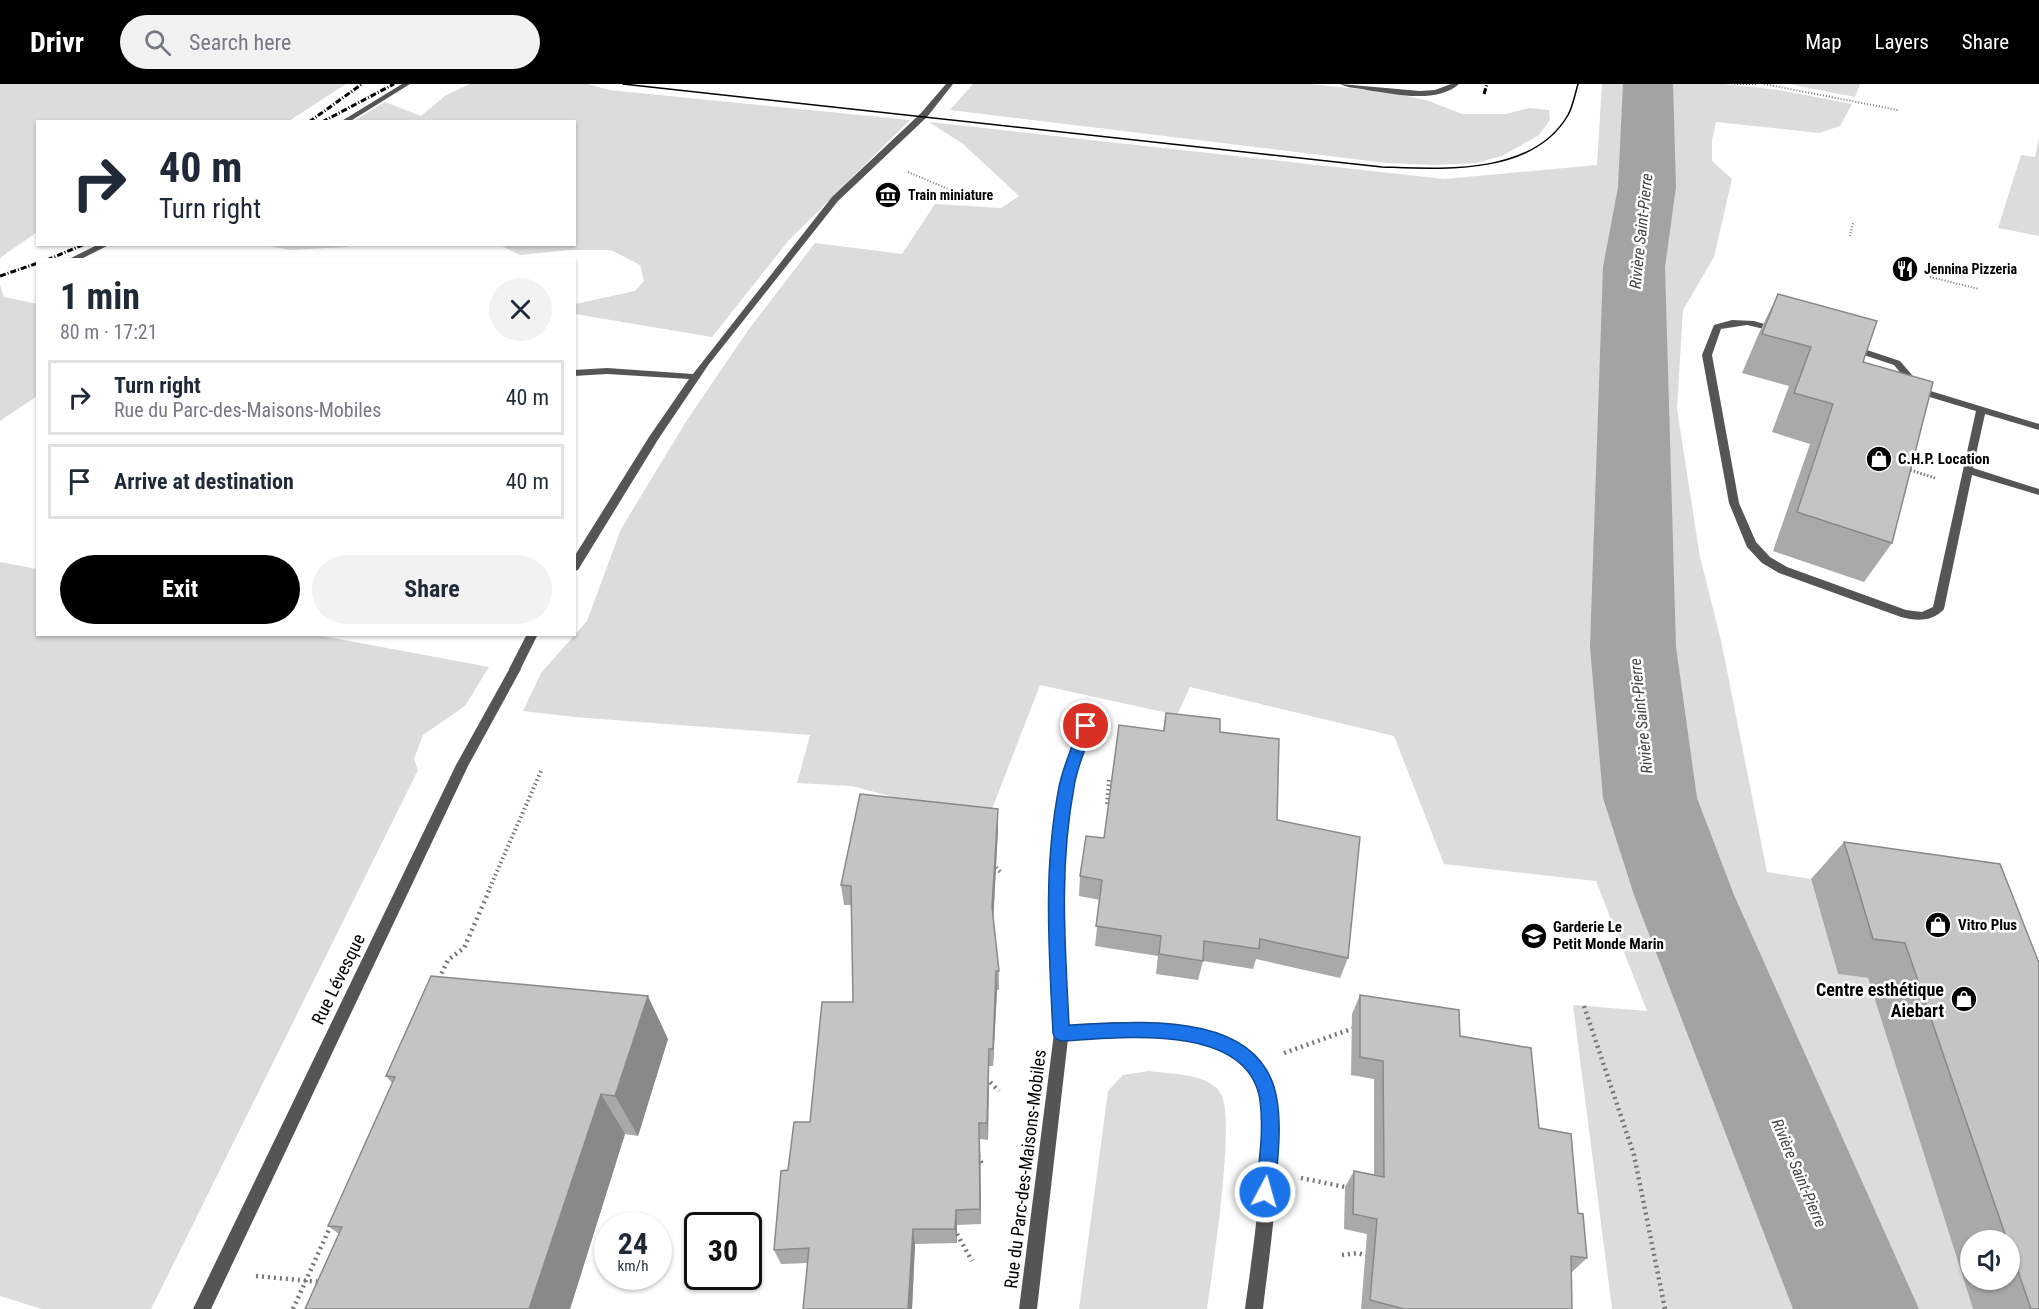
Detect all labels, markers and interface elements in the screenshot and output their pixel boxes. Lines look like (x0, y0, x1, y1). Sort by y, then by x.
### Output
search box (120, 15, 540, 69)
text: Drivr (30, 26, 84, 59)
icon: search (141, 26, 174, 59)
text: Search here (189, 30, 291, 55)
text: Map (1805, 30, 1842, 54)
text: Layers (1875, 30, 1929, 54)
text: Share (1962, 30, 2009, 54)
text: 40 m (159, 143, 242, 192)
icon: right (60, 144, 138, 222)
water label: Rivière Saint-Pierre (1626, 172, 1656, 290)
museum icon: Train miniature (873, 180, 903, 210)
place label: Train miniature (908, 187, 993, 203)
text: Turn right (159, 193, 261, 225)
restaurant icon: Jennina Pizzeria (1890, 254, 1920, 284)
place label: Jennina Pizzeria (1924, 261, 2017, 277)
text: 1 min (60, 276, 140, 318)
button: close (489, 278, 552, 341)
text: 80 m · 17:21 (60, 320, 158, 344)
text: Turn right (114, 373, 201, 398)
icon: right (63, 381, 96, 414)
text: 40 m (506, 385, 549, 410)
text: Rue du Parc-des-Maisons-Mobiles (114, 398, 381, 422)
shop icon: C.H.P. Location (1864, 444, 1894, 474)
place label: C.H.P. Location (1898, 450, 1990, 468)
icon: arrive (63, 465, 96, 498)
text: Arrive at destination (114, 469, 294, 494)
text: 40 m (506, 469, 549, 494)
button: Exit (60, 555, 300, 624)
button: Share (312, 555, 552, 624)
water label: Rivière Saint-Pierre (1626, 657, 1656, 775)
pin (1060, 700, 1111, 751)
icon: arrive (1069, 709, 1102, 742)
shop icon: Vitro Plus (1923, 910, 1953, 940)
place label: Vitro Plus (1958, 916, 2017, 934)
place label: Garderie Le Petit Monde Marin (1553, 918, 1664, 953)
school or university icon: Garderie Le Petit Monde Marin (1519, 921, 1549, 951)
street label: Rue Lévesque (307, 930, 369, 1028)
place label: Centre esthétique Aiebart (1816, 979, 1944, 1021)
shop icon: Centre esthétique Aiebart (1949, 984, 1979, 1014)
street label: Rue du Parc-des-Maisons-Mobiles (1000, 1048, 1050, 1290)
water label: Rivière Saint-Pierre (1768, 1116, 1830, 1230)
position arrow (1233, 1160, 1297, 1224)
speed limit sign: 30 (684, 1212, 762, 1290)
text: 24 (618, 1226, 648, 1261)
map controls (1960, 1230, 2020, 1290)
button: sound (1960, 1230, 2020, 1290)
text: km/h (618, 1257, 648, 1275)

